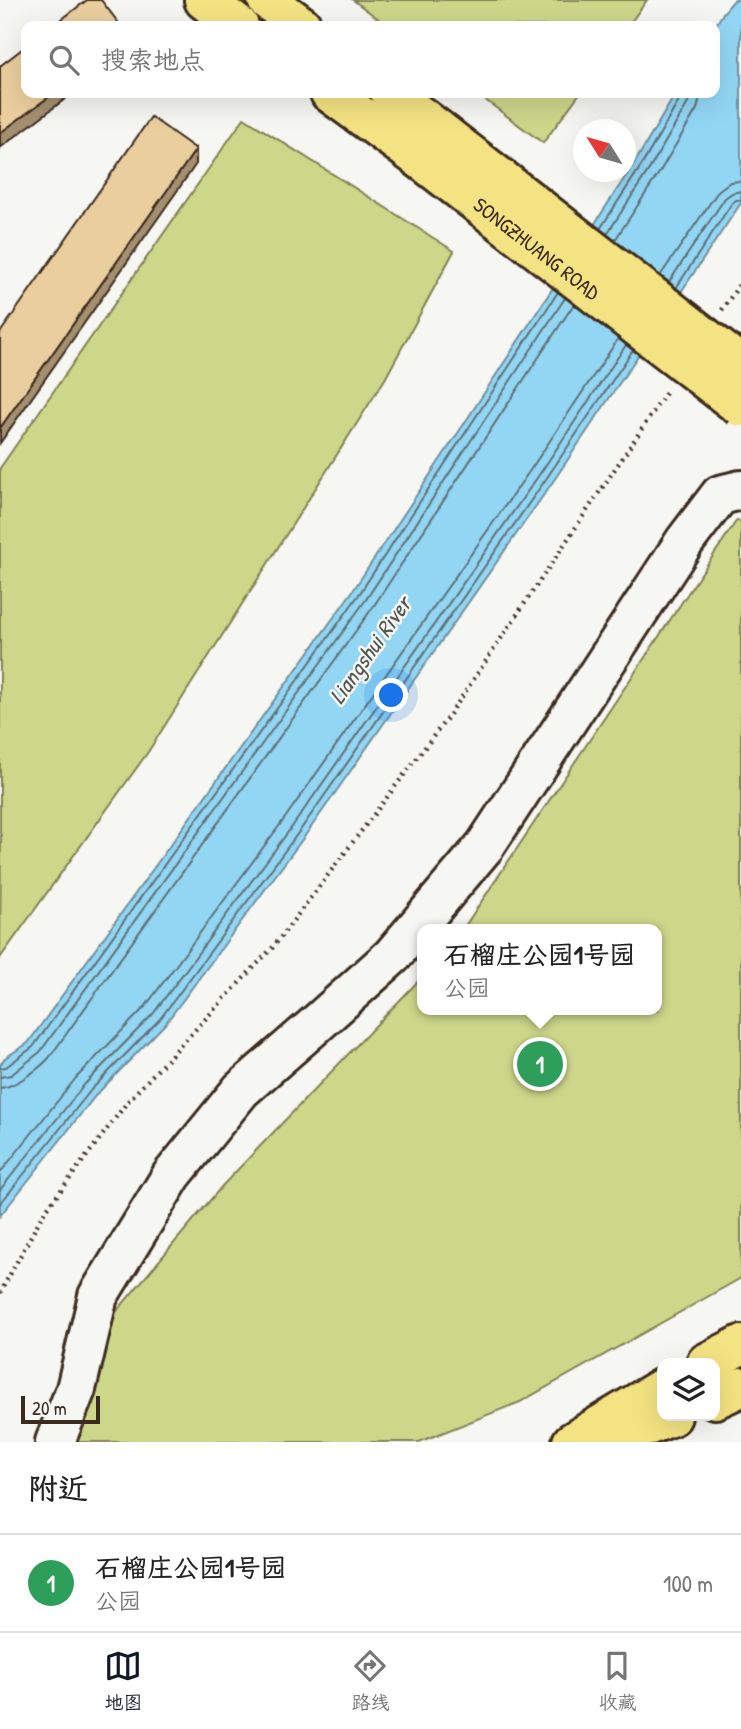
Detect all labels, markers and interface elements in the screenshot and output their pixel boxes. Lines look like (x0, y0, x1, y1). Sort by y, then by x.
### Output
search box (21, 21, 720, 98)
icon: search (45, 41, 83, 79)
text: 搜索地点 (101, 42, 205, 77)
north arrow (573, 119, 636, 182)
street label: SONGZHUANG ROAD (467, 190, 606, 307)
water label: Liangshui River (321, 587, 421, 710)
your location (374, 678, 408, 712)
popup (417, 924, 662, 1015)
text: 石榴庄公园1号园 (444, 937, 635, 972)
text: 公园 (444, 972, 490, 1003)
pin: 1 (517, 1038, 563, 1090)
map controls (657, 1358, 720, 1421)
button: layers (657, 1358, 720, 1421)
scale bar (21, 1393, 100, 1425)
text: 20 m (32, 1395, 67, 1421)
text: 附近 (28, 1468, 88, 1508)
text: 石榴庄公园1号园 (95, 1550, 286, 1585)
text: 1 (47, 1568, 55, 1599)
text: 100 m (663, 1568, 713, 1599)
text: 公园 (95, 1585, 141, 1616)
tab: 地图 (104, 1647, 143, 1715)
tab: 路线 (351, 1647, 390, 1715)
tab: 收藏 (598, 1647, 637, 1715)

